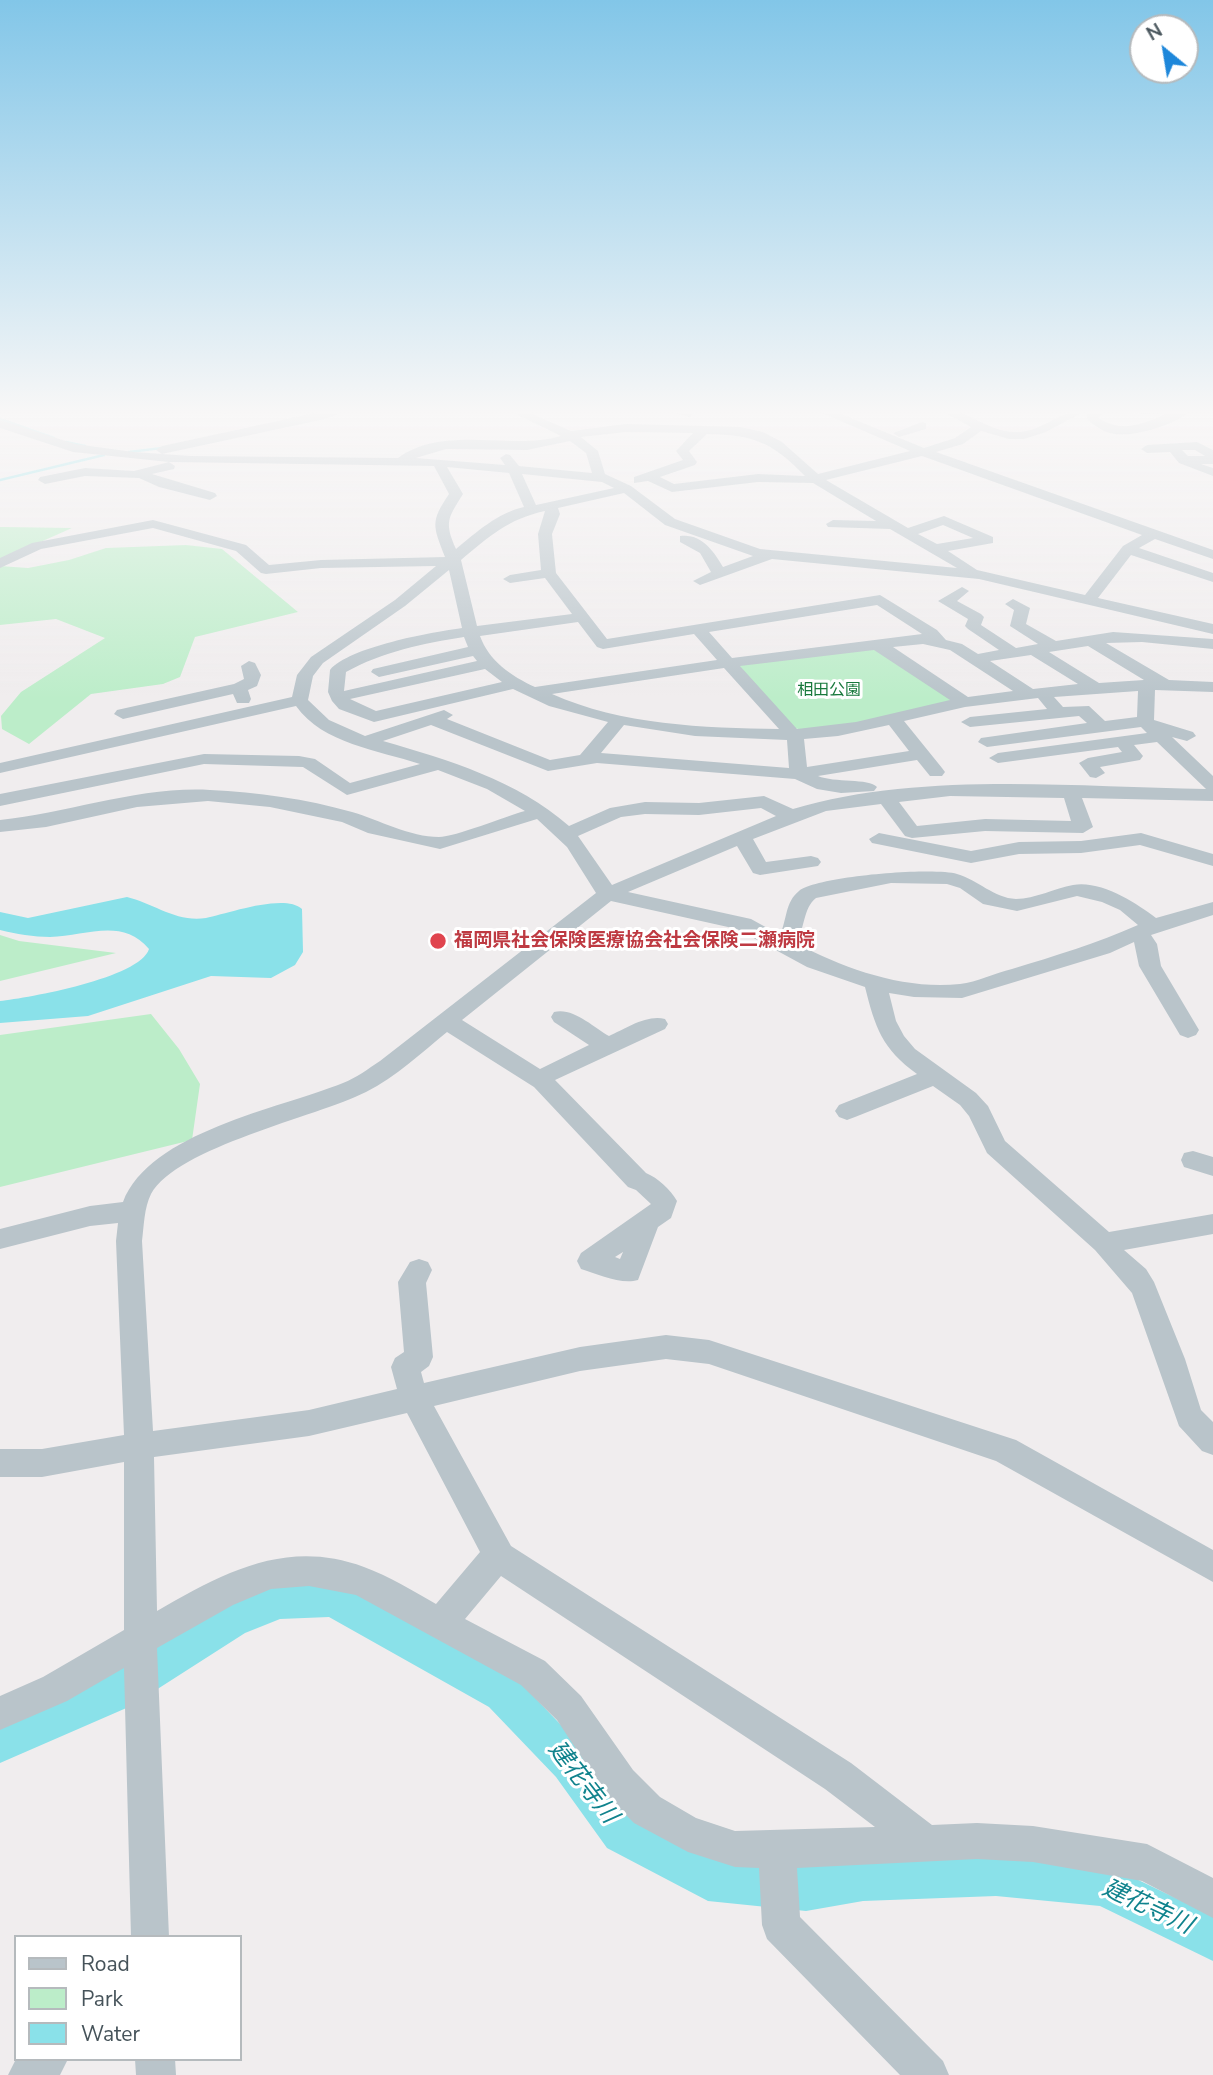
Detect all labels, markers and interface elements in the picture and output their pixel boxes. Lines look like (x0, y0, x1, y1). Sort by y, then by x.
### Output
north arrow (1129, 14, 1199, 84)
text: N (1142, 18, 1167, 47)
park label: 相田公園 (797, 681, 861, 701)
place label: 福岡県社会保険医療協会社会保険二瀬病院 (454, 930, 815, 952)
marker: 福岡県社会保険医療協会社会保険二瀬病院 (428, 931, 448, 951)
water label: 建花寺川 (541, 1736, 623, 1830)
water label: 建花寺川 (1097, 1875, 1197, 1941)
legend (14, 1935, 242, 2061)
text: Road (81, 1950, 130, 1978)
text: Park (81, 1985, 123, 2013)
text: Water (81, 2020, 140, 2048)

